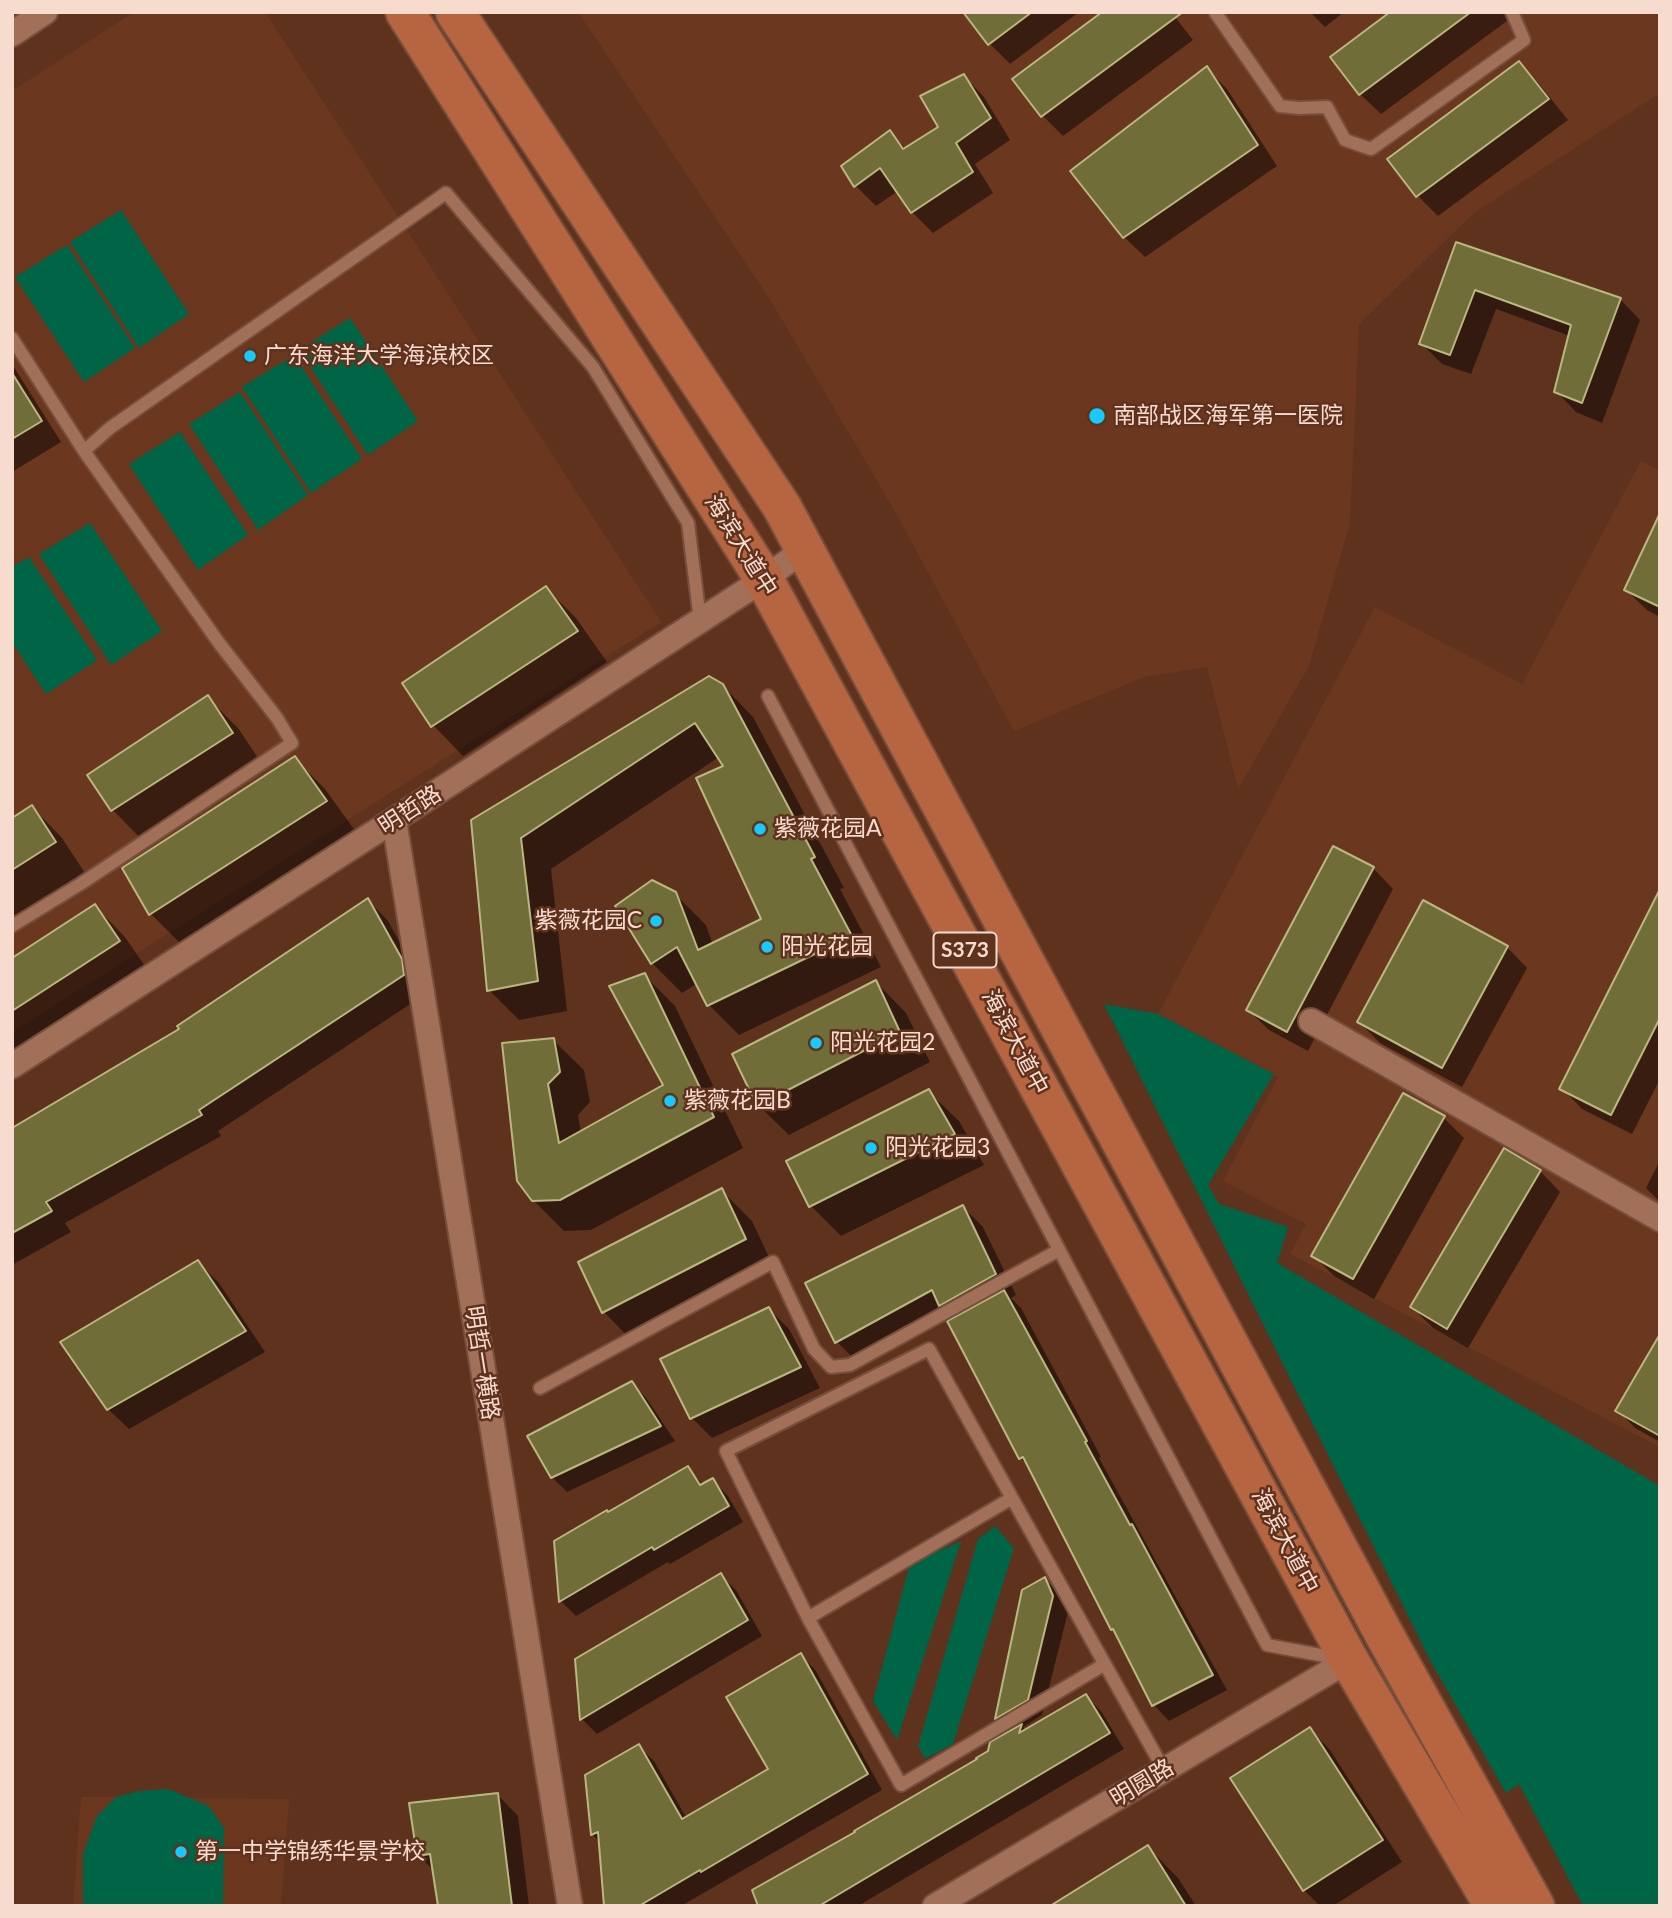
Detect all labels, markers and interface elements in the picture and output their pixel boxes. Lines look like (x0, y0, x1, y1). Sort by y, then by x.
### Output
place label: 广东海洋大学海滨校区 (264, 342, 494, 370)
marker: 广东海洋大学海滨校区 (242, 348, 258, 364)
place label: 南部战区海军第一医院 (1113, 402, 1343, 430)
marker: 南部战区海军第一医院 (1087, 406, 1107, 426)
street label: 海滨大道中 (699, 489, 783, 601)
street label: 明哲路 (374, 780, 446, 840)
place label: 紫薇花园A (774, 815, 882, 843)
marker: 紫薇花园A (752, 821, 768, 837)
place label: 紫薇花园C (535, 907, 642, 935)
marker: 紫薇花园C (648, 913, 664, 929)
road number: S373 (934, 932, 996, 968)
place label: 阳光花园 (781, 933, 873, 961)
marker: 阳光花园 (759, 939, 775, 955)
street label: 海滨大道中 (976, 985, 1054, 1099)
place label: 阳光花园2 (830, 1029, 935, 1057)
marker: 阳光花园2 (808, 1035, 824, 1051)
place label: 紫薇花园B (684, 1087, 791, 1115)
marker: 紫薇花园B (662, 1093, 678, 1109)
place label: 阳光花园3 (885, 1134, 990, 1162)
marker: 阳光花园3 (863, 1140, 879, 1156)
street label: 明哲一横路 (459, 1304, 505, 1422)
street label: 海滨大道中 (1246, 1484, 1324, 1598)
street label: 明圆路 (1105, 1753, 1179, 1813)
place label: 第一中学锦绣华景学校 (195, 1838, 425, 1866)
marker: 第一中学锦绣华景学校 (173, 1844, 189, 1860)

